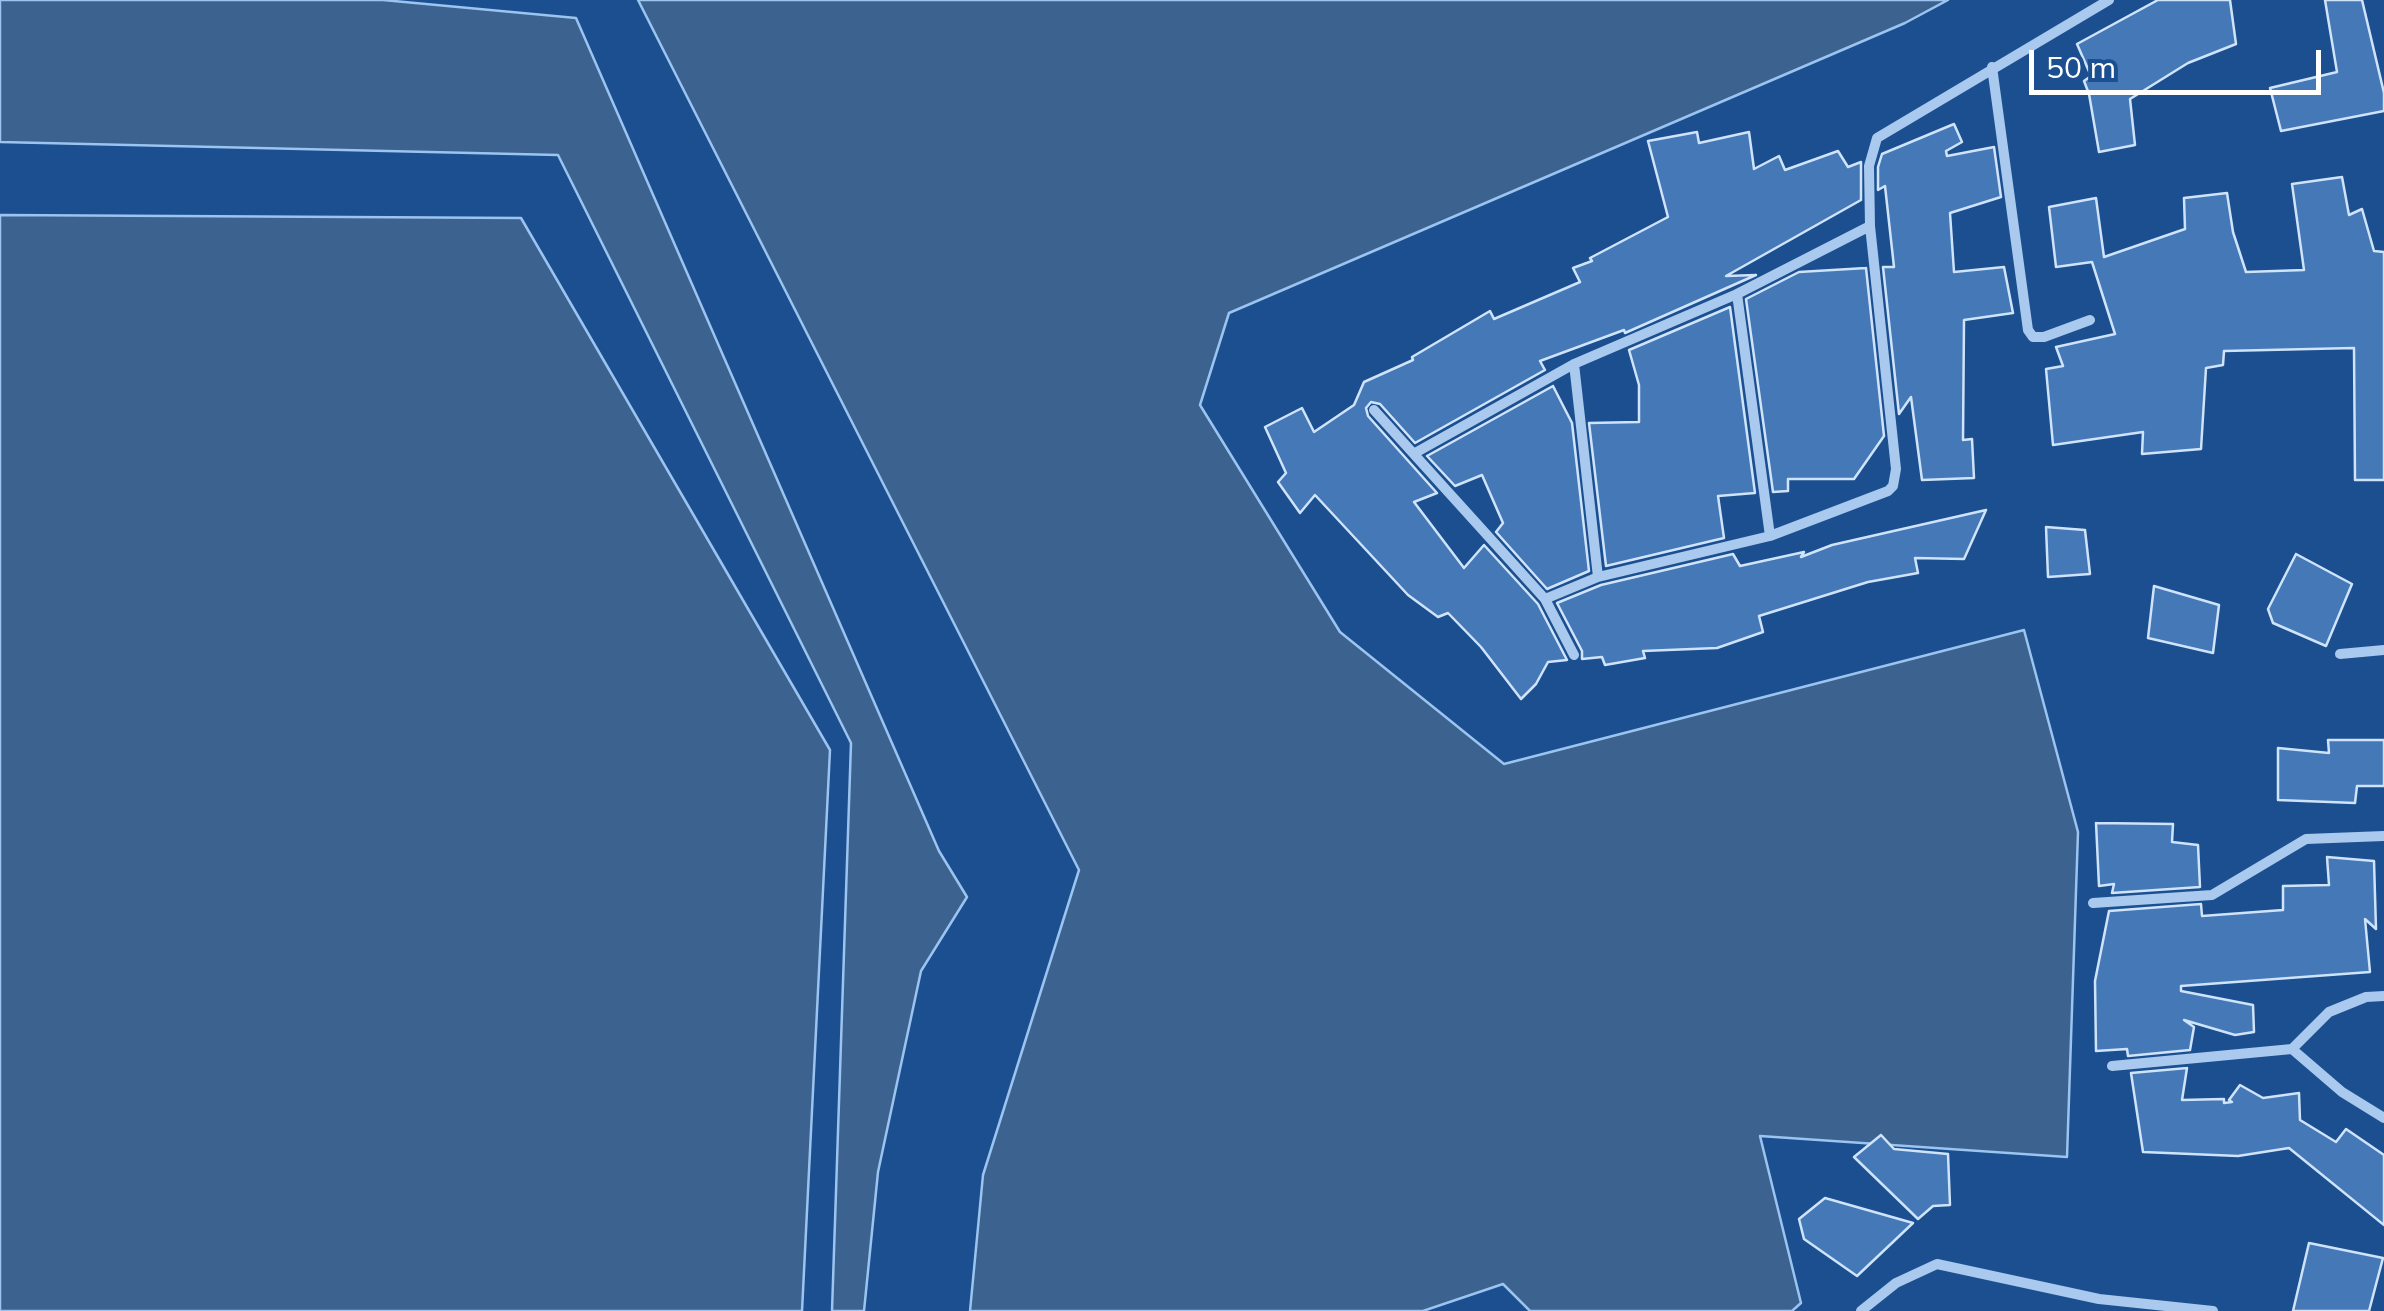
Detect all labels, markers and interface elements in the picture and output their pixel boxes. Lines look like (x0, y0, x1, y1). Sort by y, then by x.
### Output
scale bar (2034, 30, 2326, 92)
text: 50 m (2046, 48, 2116, 86)

